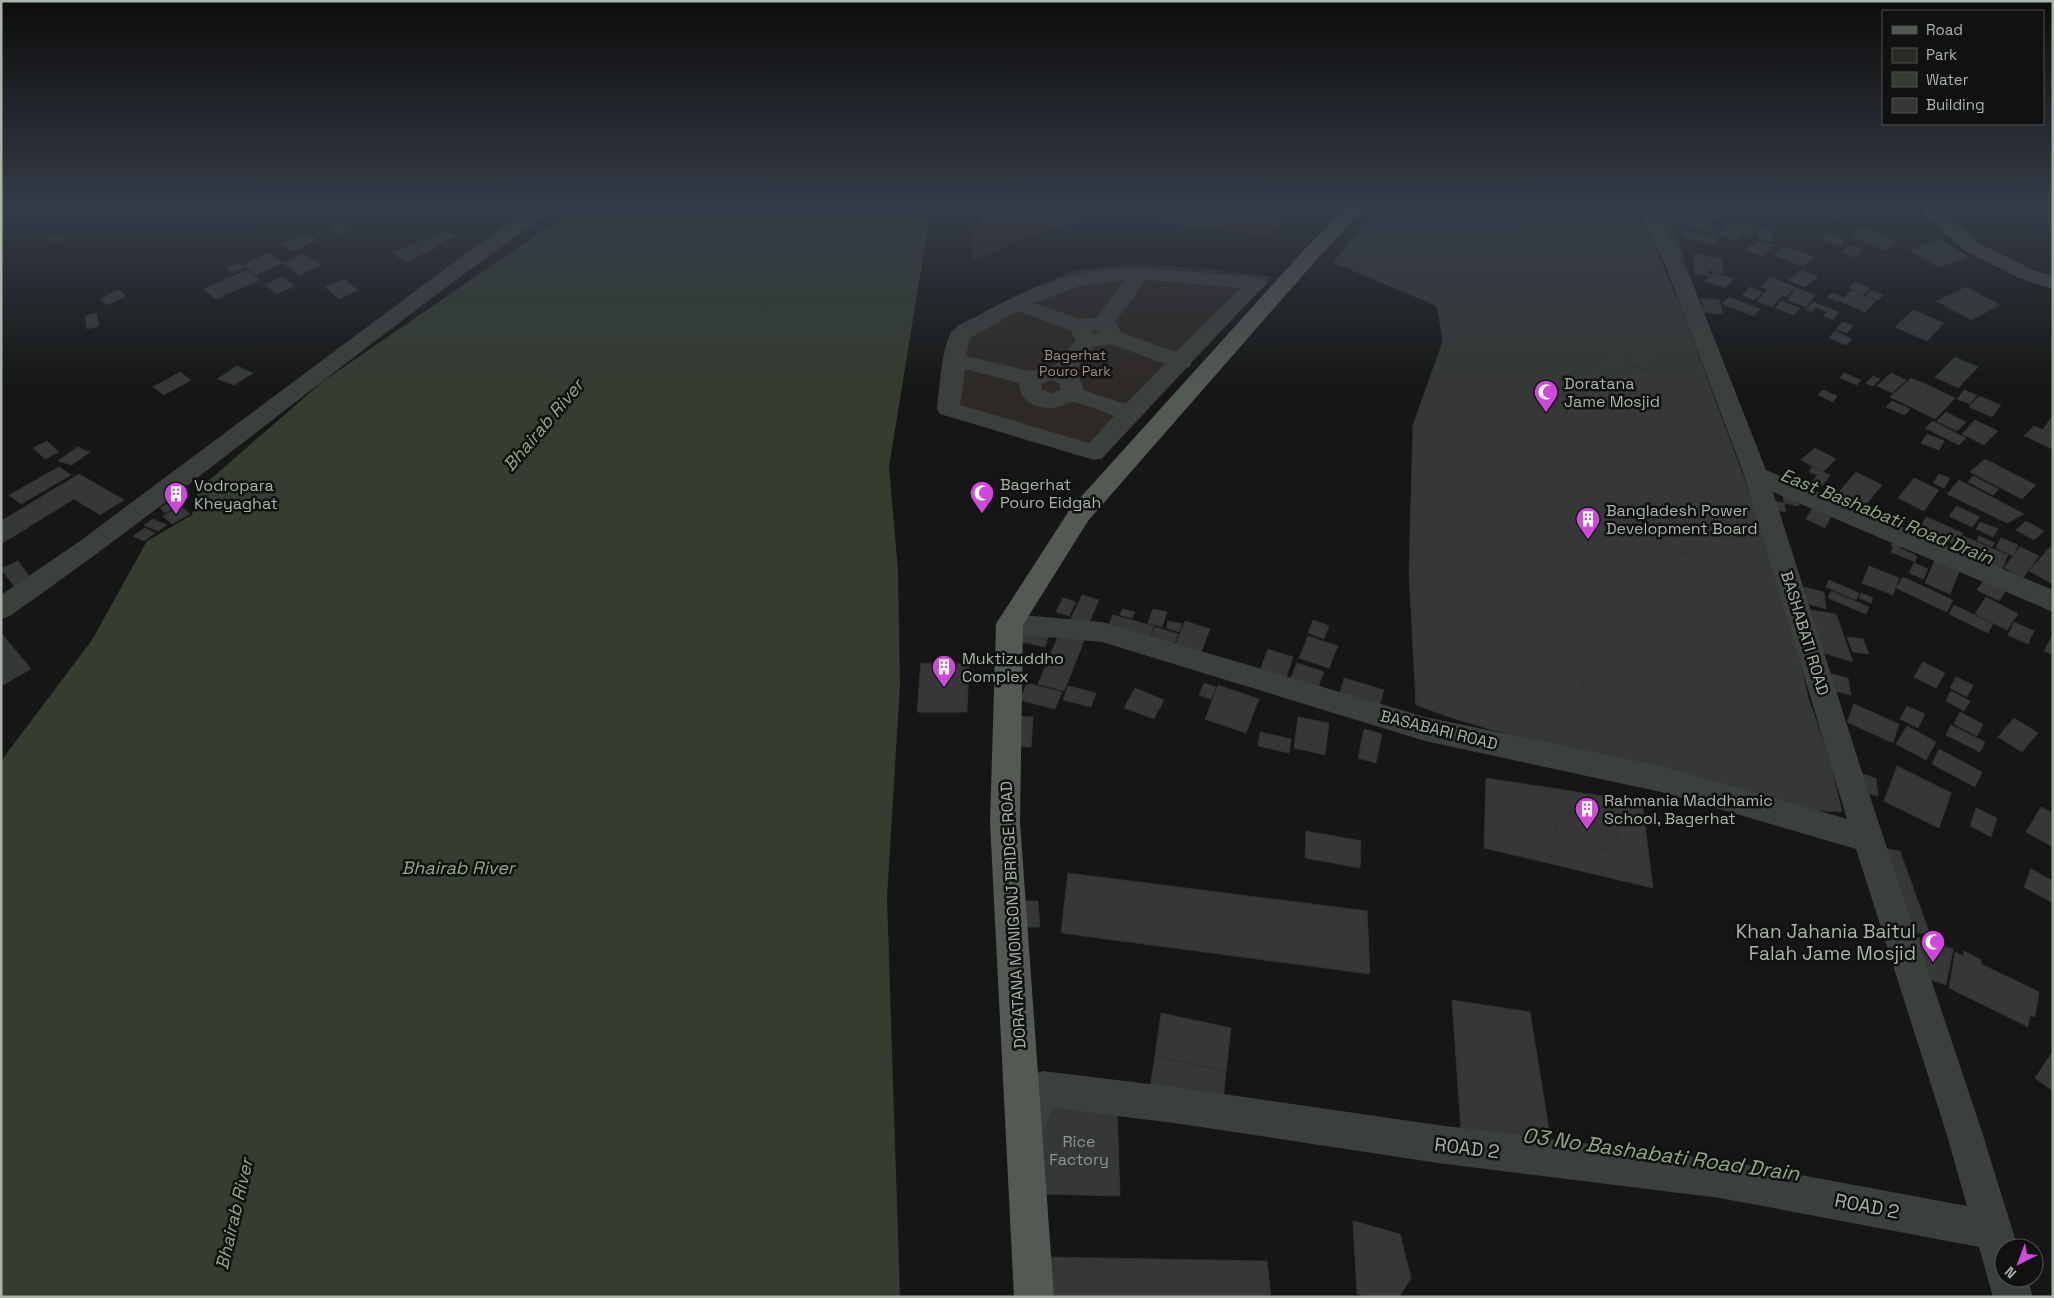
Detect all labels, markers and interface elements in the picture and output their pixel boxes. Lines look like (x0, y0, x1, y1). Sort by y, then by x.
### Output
legend (1882, 10, 2044, 125)
text: Road (1926, 20, 1963, 39)
text: Park (1926, 45, 1957, 64)
text: Water (1926, 70, 1969, 89)
text: Building (1926, 95, 1985, 114)
park label: Bagerhat Pouro Park (1039, 346, 1111, 380)
water label: Bhairab River (498, 373, 590, 476)
place label: Doratana Jame Mosjid (1564, 373, 1660, 412)
mosque icon: Doratana Jame Mosjid (1533, 379, 1559, 413)
water label: East Bashabati Road Drain (1777, 463, 1998, 570)
place label: Bagerhat Pouro Eidgah (1000, 474, 1101, 513)
place label: Vodropara Kheyaghat (194, 475, 278, 514)
mosque icon: Bagerhat Pouro Eidgah (969, 480, 995, 514)
building icon: Vodropara Kheyaghat (163, 481, 189, 515)
place label: Bangladesh Power Development Board (1606, 500, 1758, 539)
building icon: Bangladesh Power Development Board (1575, 506, 1601, 540)
street label: BASHABATI ROAD (1776, 568, 1834, 698)
place label: Muktizuddho Complex (962, 648, 1064, 687)
building icon: Muktizuddho Complex (931, 654, 957, 688)
street label: BASABARI ROAD (1378, 705, 1500, 755)
street label: DORATANA MONIGONJ BRIDGE ROAD (996, 781, 1030, 1049)
place label: Rahmania Maddhamic School, Bagerhat (1604, 790, 1773, 829)
building icon: Rahmania Maddhamic School, Bagerhat (1574, 796, 1600, 830)
water label: Bhairab River (401, 856, 517, 879)
place label: Khan Jahania Baitul Falah Jame Mosjid (1736, 919, 1916, 966)
mosque icon: Khan Jahania Baitul Falah Jame Mosjid (1920, 929, 1946, 963)
water label: 03 No Bashabati Road Drain (1521, 1121, 1802, 1187)
house number: Rice Factory (1049, 1131, 1109, 1170)
street label: ROAD 2 (1433, 1132, 1501, 1164)
water label: Bhairab River (210, 1154, 258, 1272)
street label: ROAD 2 (1832, 1187, 1902, 1225)
north arrow (1994, 1238, 2044, 1288)
text: N (2001, 1263, 2020, 1282)

